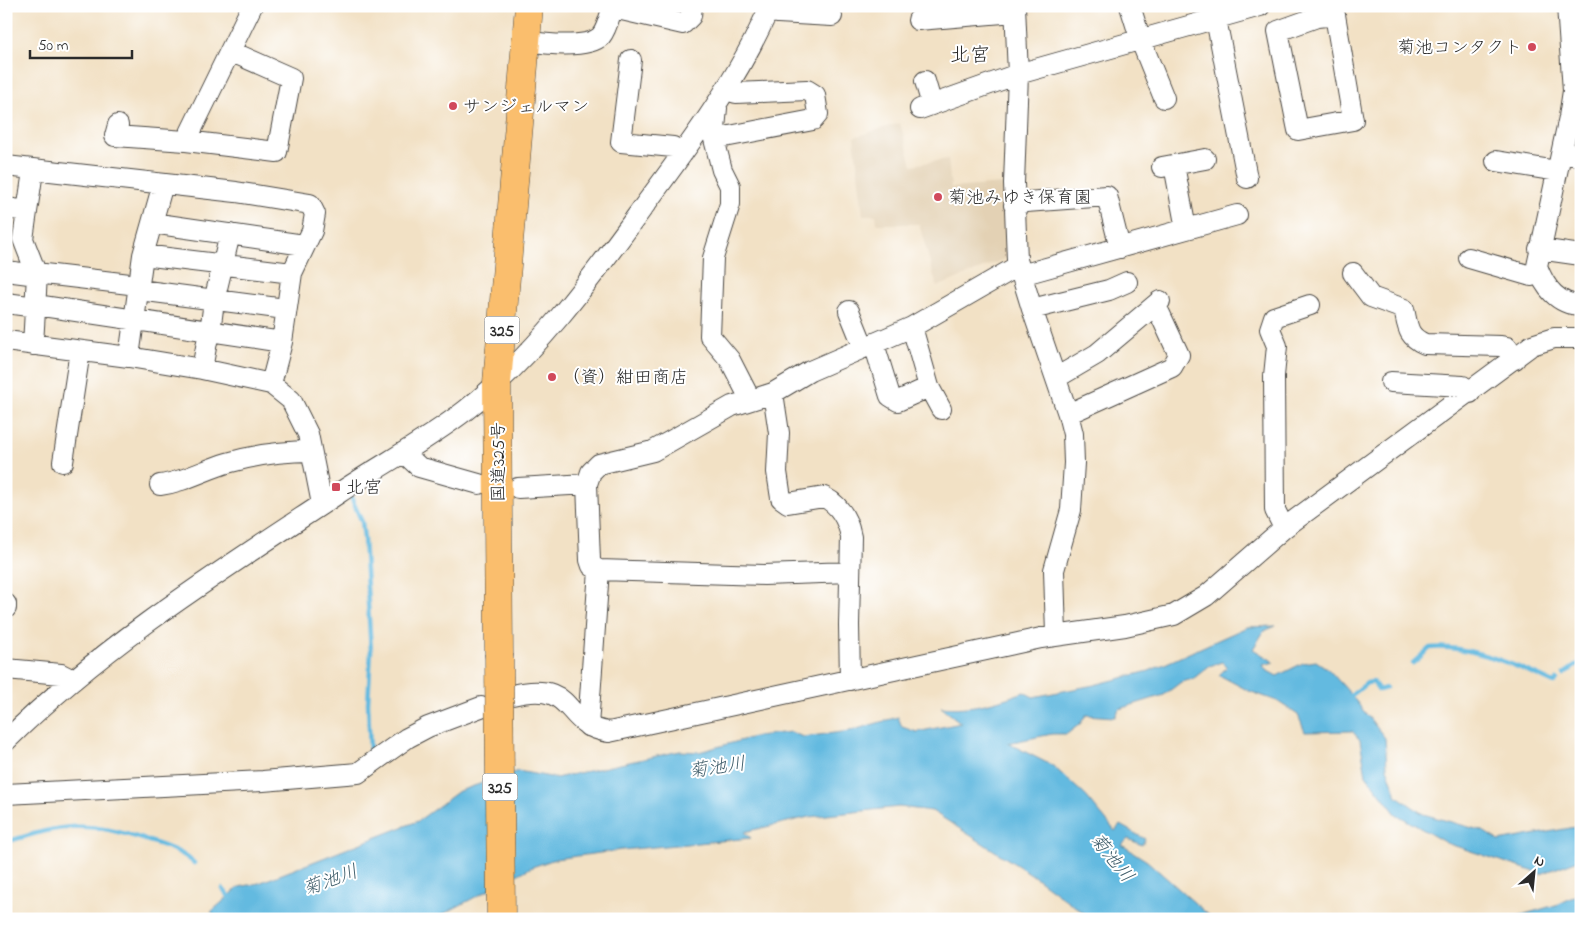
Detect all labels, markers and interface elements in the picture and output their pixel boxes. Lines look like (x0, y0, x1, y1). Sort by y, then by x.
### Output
scale bar (30, 28, 132, 60)
text: 50 m (38, 35, 69, 57)
place label: 菊池コンタクト (1397, 36, 1522, 62)
marker: 菊池コンタクト (1526, 41, 1538, 53)
district label: 北宮 (950, 42, 990, 71)
place label: サンジェルマン (463, 95, 589, 121)
marker: サンジェルマン (447, 100, 459, 112)
place label: 菊池みゆき保育園 (948, 186, 1092, 212)
marker: 菊池みゆき保育園 (932, 191, 944, 203)
road number: 325 (484, 316, 520, 344)
place label: （資）紺田商店 (562, 366, 688, 392)
marker: （資）紺田商店 (546, 371, 558, 383)
street label: 国道325号 (487, 422, 513, 502)
place label: 北宮 (346, 476, 382, 502)
marker: 北宮 (330, 481, 342, 493)
water label: 菊池川 (687, 751, 747, 786)
road number: 325 (482, 774, 518, 800)
water label: 菊池川 (1083, 828, 1139, 889)
north arrow (1510, 848, 1560, 898)
text: N (1530, 850, 1548, 873)
water label: 菊池川 (299, 859, 362, 904)

